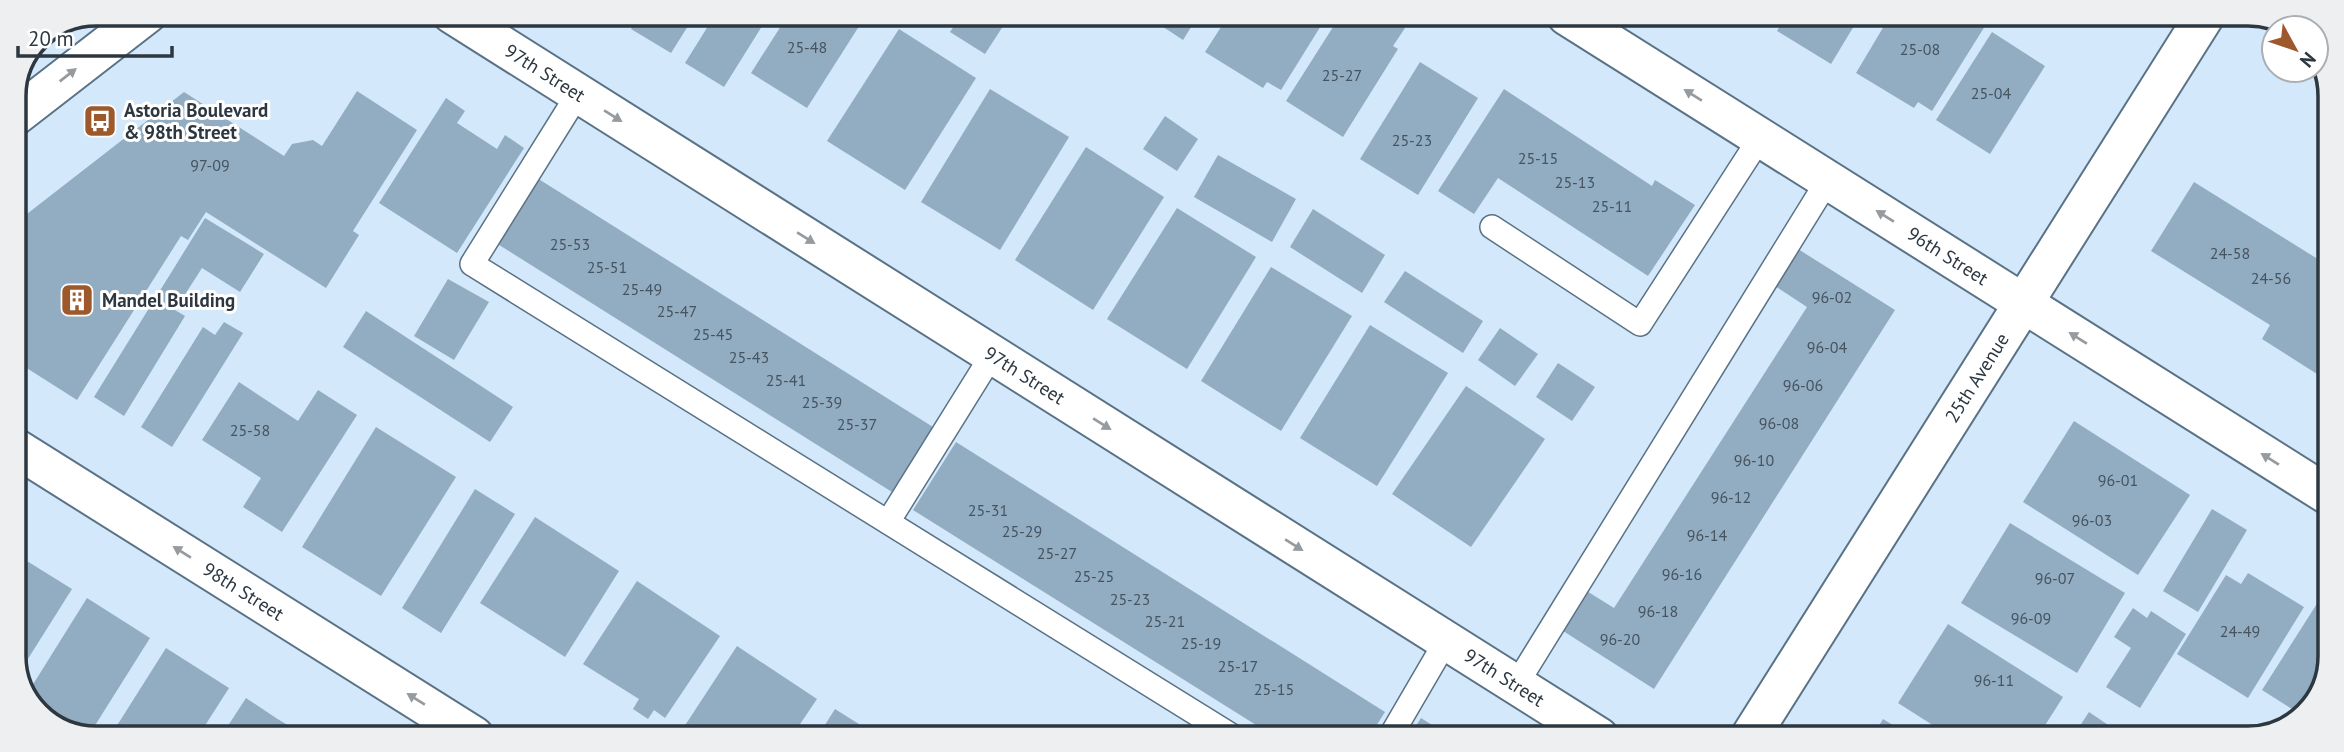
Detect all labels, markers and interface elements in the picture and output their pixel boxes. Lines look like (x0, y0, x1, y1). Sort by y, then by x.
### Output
scale bar (18, 14, 172, 58)
north arrow (2260, 14, 2330, 84)
text: 20 m (28, 25, 74, 52)
house number: 25-48 (787, 37, 827, 57)
street label: 97th Street (500, 38, 590, 107)
house number: 25-08 (1900, 39, 1940, 59)
text: N (2295, 47, 2321, 72)
house number: 25-27 (1322, 65, 1362, 85)
one-way arrow (59, 68, 77, 83)
house number: 25-04 (1971, 83, 2012, 103)
one-way arrow (1683, 89, 1702, 102)
place label: Astoria Boulevard & 98th Street (124, 98, 268, 144)
bus stop icon: Astoria Boulevard & 98th Street (81, 102, 119, 140)
one-way arrow (604, 110, 623, 123)
house number: 25-23 (1392, 130, 1432, 150)
house number: 25-15 (1518, 148, 1558, 168)
house number: 97-09 (190, 155, 230, 175)
house number: 25-13 (1555, 172, 1595, 192)
house number: 25-11 (1592, 196, 1632, 216)
one-way arrow (1876, 210, 1895, 223)
street label: 96th Street (1903, 221, 1993, 290)
one-way arrow (796, 231, 815, 244)
house number: 25-53 (550, 234, 590, 254)
house number: 24-58 (2210, 243, 2250, 263)
house number: 25-51 (587, 257, 627, 277)
house number: 24-56 (2251, 268, 2291, 288)
house number: 25-49 (622, 279, 662, 299)
building icon: Mandel Building (58, 281, 96, 319)
house number: 96-02 (1812, 287, 1852, 307)
place label: Mandel Building (102, 288, 235, 312)
house number: 25-47 (657, 301, 697, 321)
house number: 25-45 (693, 324, 733, 344)
street label: 25th Avenue (1939, 328, 2014, 427)
one-way arrow (2068, 331, 2087, 344)
house number: 96-04 (1807, 337, 1848, 357)
street label: 97th Street (980, 341, 1070, 410)
house number: 25-43 (729, 347, 769, 367)
house number: 25-41 (766, 370, 806, 390)
house number: 96-06 (1783, 375, 1823, 395)
house number: 25-39 (802, 392, 842, 412)
house number: 96-08 (1759, 413, 1799, 433)
house number: 25-37 (837, 414, 877, 434)
one-way arrow (1092, 418, 1112, 431)
house number: 25-58 (230, 420, 270, 440)
house number: 96-10 (1734, 450, 1775, 470)
one-way arrow (2261, 452, 2280, 465)
house number: 96-01 (2098, 470, 2138, 490)
house number: 96-12 (1711, 487, 1751, 507)
house number: 25-31 (968, 500, 1008, 520)
house number: 96-03 (2072, 510, 2112, 530)
house number: 25-29 (1002, 521, 1042, 541)
house number: 96-14 (1687, 525, 1728, 545)
one-way arrow (1285, 539, 1304, 552)
house number: 25-27 (1037, 543, 1077, 563)
one-way arrow (173, 546, 192, 559)
street label: 98th Street (198, 557, 289, 626)
house number: 96-16 (1662, 564, 1702, 584)
house number: 25-25 (1074, 566, 1114, 586)
house number: 96-07 (2035, 568, 2075, 588)
house number: 25-23 (1110, 589, 1150, 609)
house number: 96-18 (1638, 601, 1678, 621)
house number: 96-09 (2011, 608, 2051, 628)
house number: 25-21 (1145, 611, 1185, 631)
house number: 24-49 (2220, 621, 2260, 641)
house number: 96-20 (1600, 629, 1641, 649)
house number: 25-19 (1181, 633, 1221, 653)
street label: 97th Street (1460, 643, 1550, 712)
house number: 25-17 (1218, 656, 1258, 676)
house number: 96-11 (1974, 670, 2014, 690)
house number: 25-15 (1254, 679, 1294, 699)
one-way arrow (407, 693, 426, 706)

